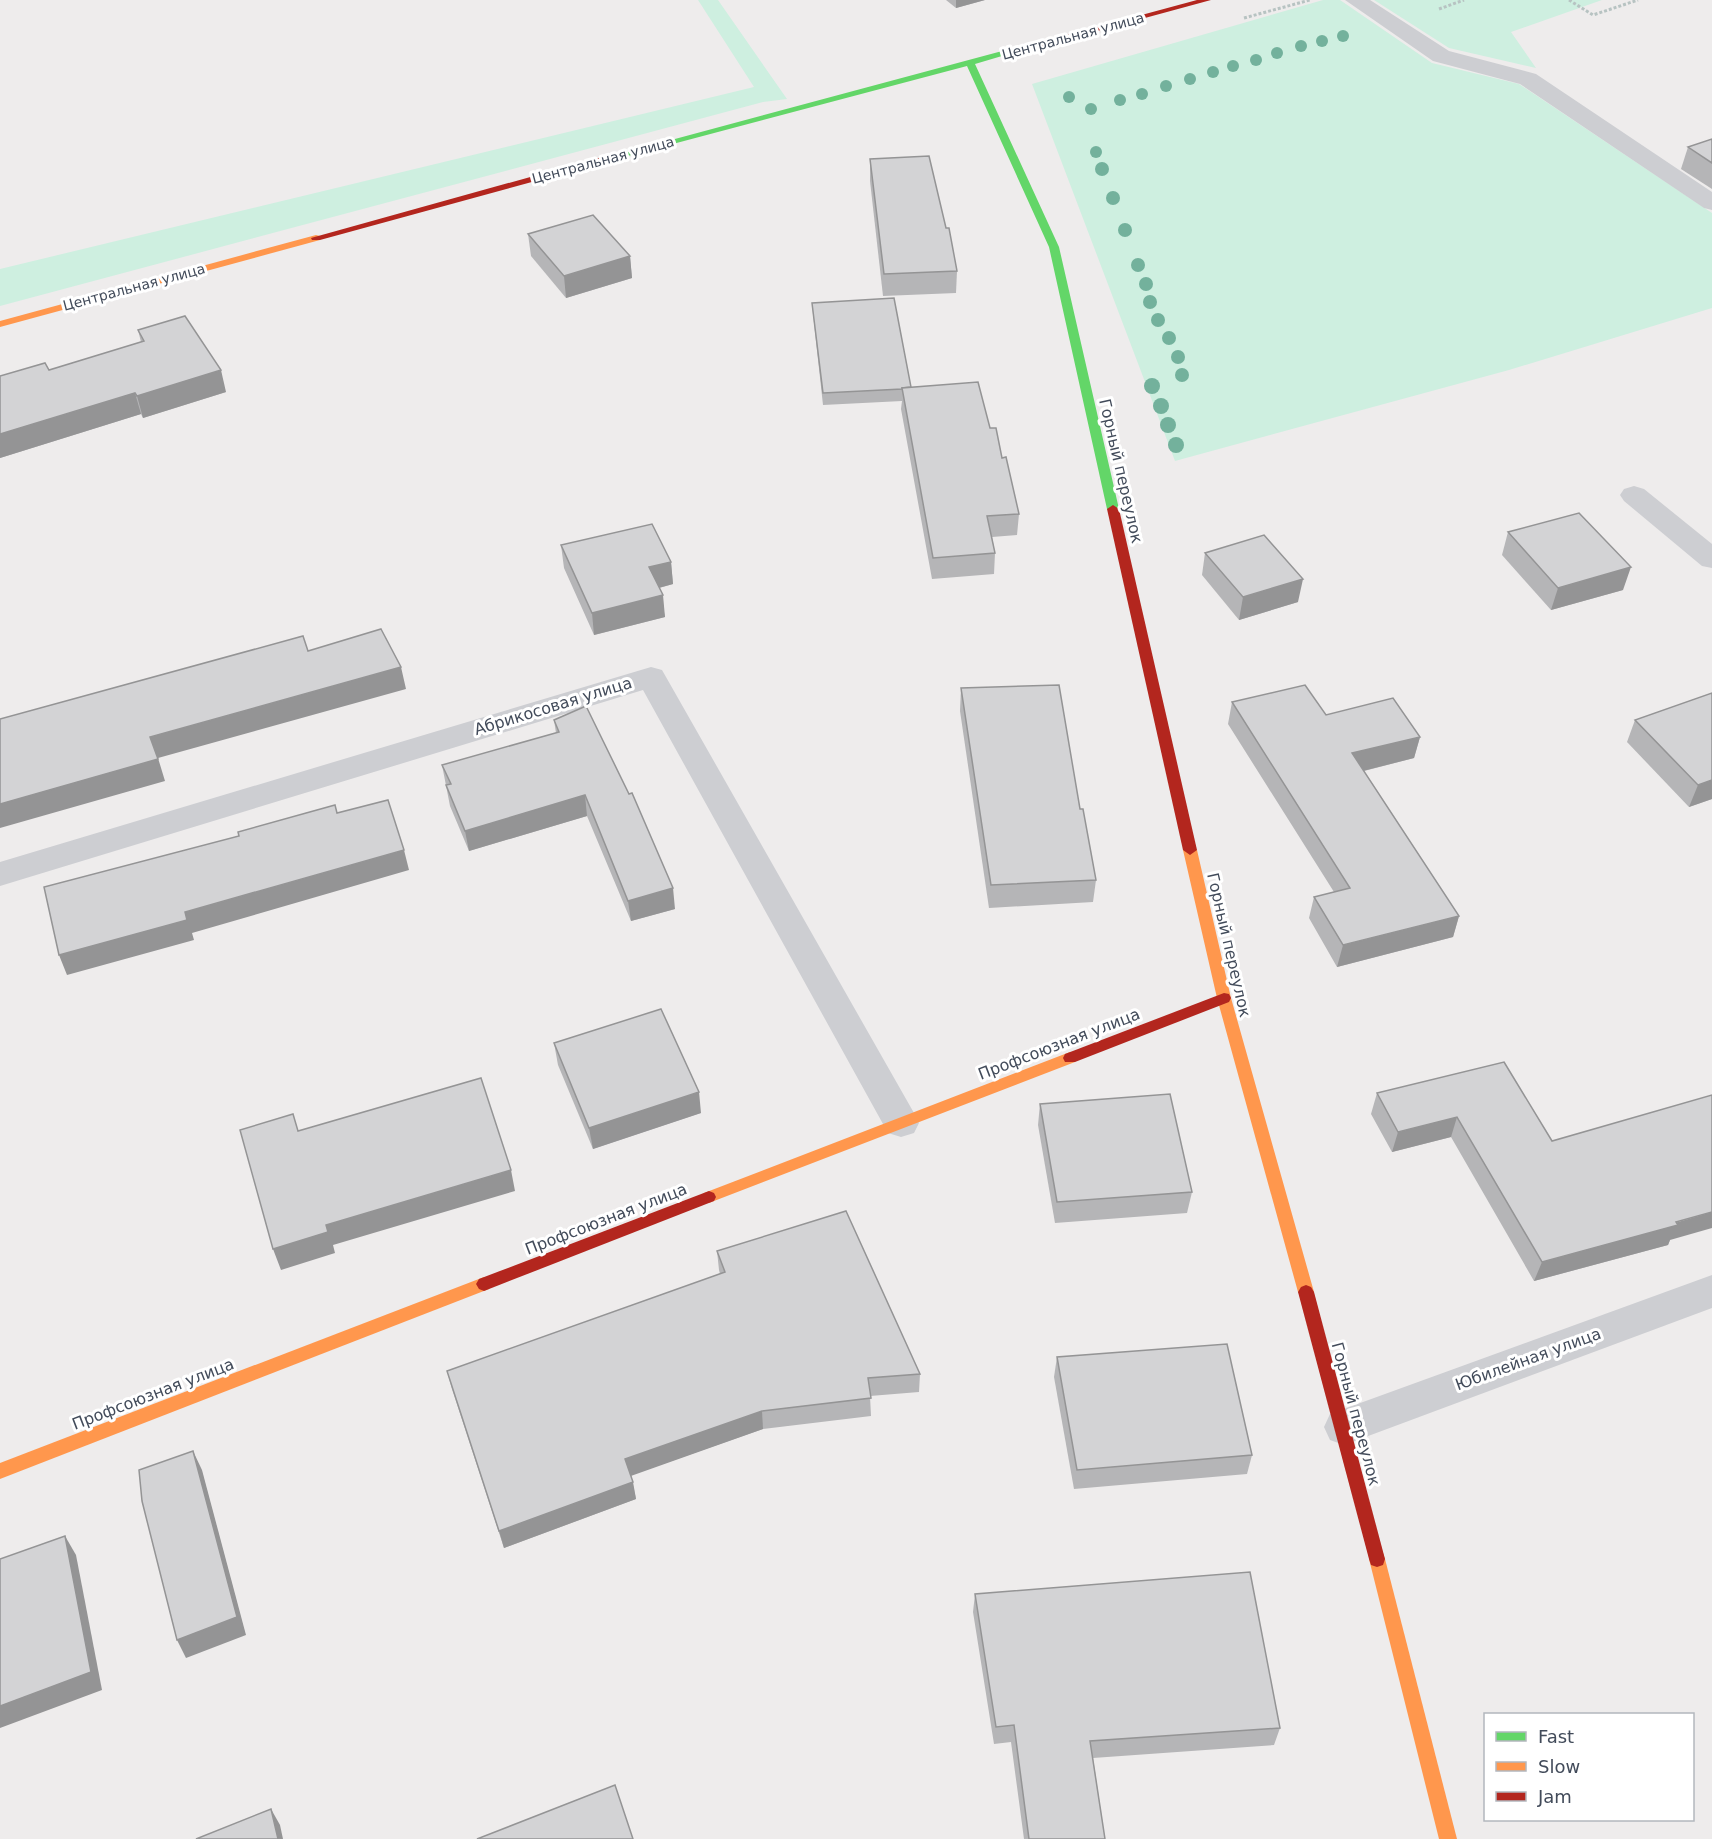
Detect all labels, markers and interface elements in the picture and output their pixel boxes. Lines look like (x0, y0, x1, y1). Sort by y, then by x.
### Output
street label: Центральная улица (1000, 9, 1146, 63)
street label: Центральная улица (530, 133, 676, 187)
street label: Центральная улица (61, 260, 207, 314)
street label: Горный переулок (1095, 397, 1147, 545)
street label: Абрикосовая улица (472, 673, 634, 739)
street label: Горный переулок (1203, 871, 1255, 1019)
street label: Профсоюзная улица (975, 1004, 1143, 1084)
street label: Профсоюзная улица (522, 1179, 690, 1259)
street label: Юбилейная улица (1452, 1324, 1604, 1394)
street label: Горный переулок (1328, 1340, 1384, 1488)
street label: Профсоюзная улица (69, 1354, 237, 1434)
legend (1484, 1713, 1694, 1821)
text: Fast (1538, 1726, 1574, 1747)
text: Slow (1538, 1756, 1580, 1777)
text: Jam (1537, 1786, 1572, 1807)

